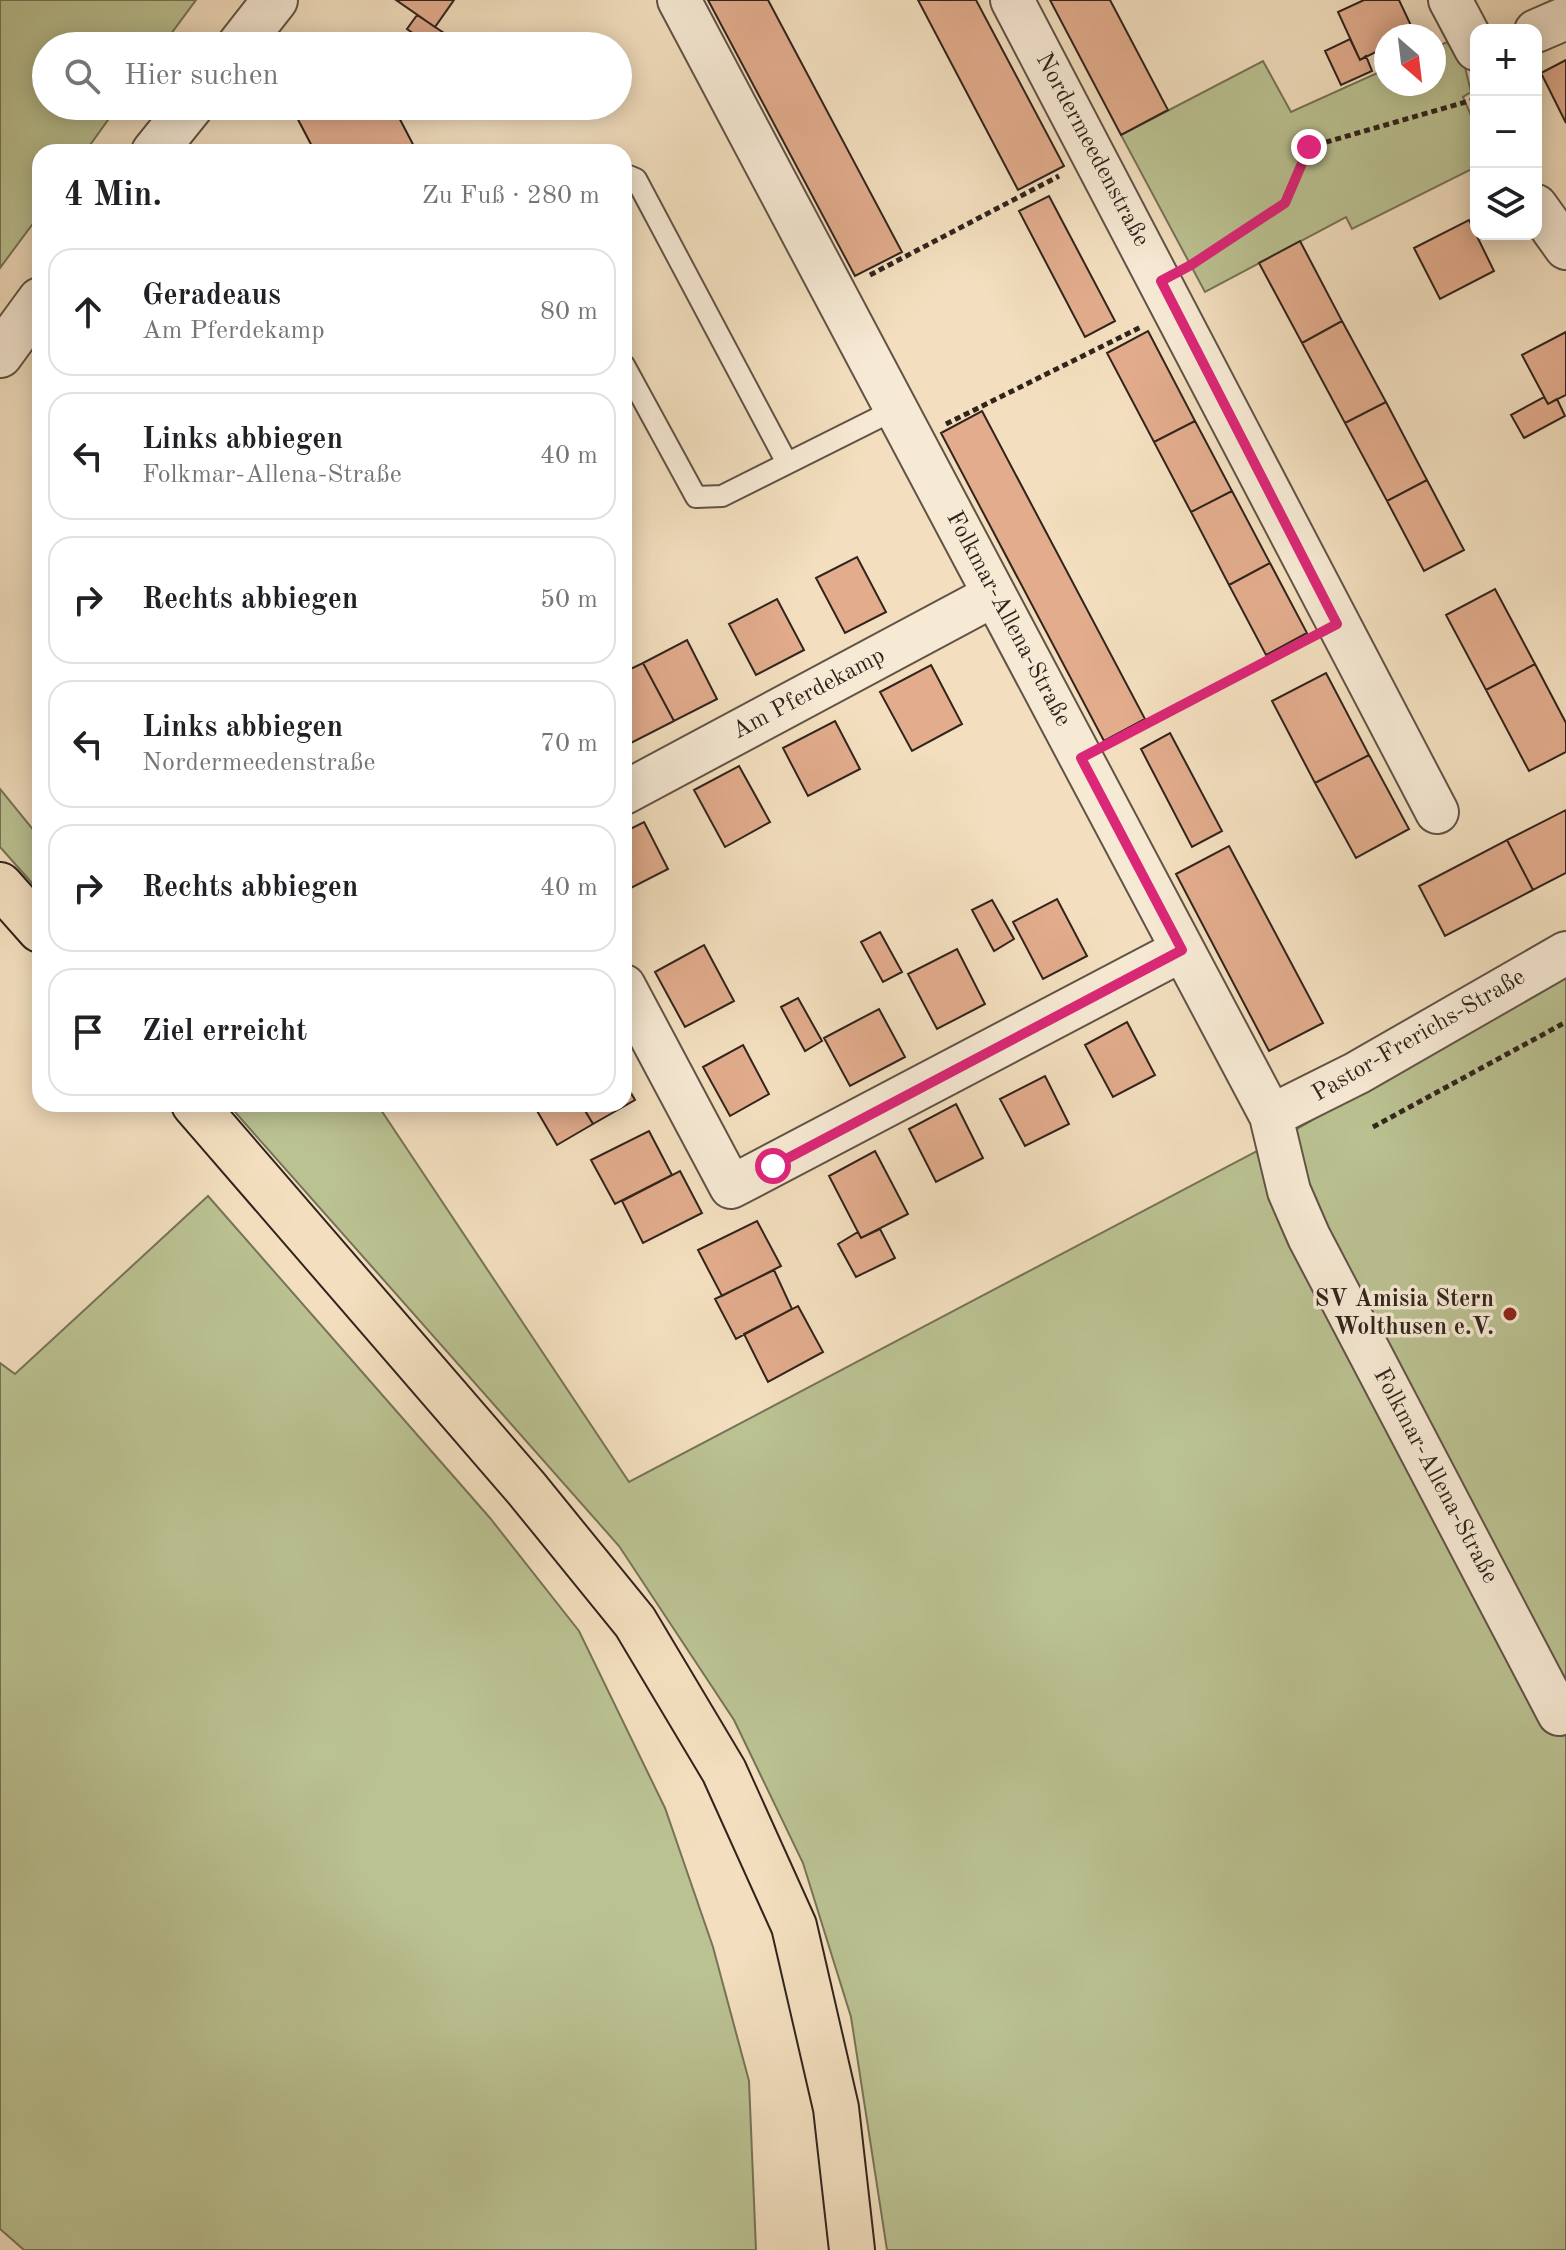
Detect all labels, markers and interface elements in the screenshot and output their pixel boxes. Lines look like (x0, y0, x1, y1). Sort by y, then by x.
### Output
north arrow (1374, 24, 1446, 96)
map controls (1470, 24, 1542, 240)
button: + (1470, 24, 1542, 96)
search box (32, 32, 632, 120)
street label: Nordermeedenstraße (1031, 49, 1153, 251)
icon: search (60, 54, 104, 98)
text: Hier suchen (124, 61, 279, 91)
button: − (1470, 96, 1542, 168)
route end (1291, 129, 1327, 165)
button: layers (1470, 168, 1542, 240)
text: 4 Min. (64, 179, 162, 213)
text: Zu Fuß · 280 m (422, 183, 600, 209)
text: Geradeaus (142, 281, 281, 311)
icon: ahead (66, 290, 110, 334)
text: 80 m (540, 299, 598, 325)
text: Am Pferdekamp (142, 318, 325, 344)
text: Links abbiegen (142, 425, 343, 455)
icon: left (66, 434, 110, 478)
text: 40 m (540, 443, 598, 469)
text: Folkmar-Allena-Straße (142, 462, 402, 488)
street label: Folkmar-Allena-Straße (941, 508, 1075, 730)
icon: right (66, 578, 110, 622)
text: Rechts abbiegen (142, 585, 359, 615)
text: 50 m (540, 587, 598, 613)
street label: Am Pferdekamp (729, 644, 889, 744)
text: Links abbiegen (142, 713, 343, 743)
icon: left (66, 722, 110, 766)
text: 70 m (540, 731, 598, 757)
text: Nordermeedenstraße (142, 750, 375, 776)
icon: right (66, 866, 110, 910)
text: Rechts abbiegen (142, 873, 359, 903)
text: 40 m (540, 875, 598, 901)
street label: Pastor-Frerichs-Straße (1308, 965, 1530, 1107)
icon: arrive (66, 1010, 110, 1054)
text: Ziel erreicht (142, 1017, 307, 1047)
route start (755, 1148, 791, 1184)
place label: SV Amisia Stern Wolthusen e.V. (1314, 1288, 1494, 1340)
marker: SV Amisia Stern Wolthusen e.V. (1501, 1305, 1519, 1323)
street label: Folkmar-Allena-Straße (1368, 1365, 1502, 1587)

